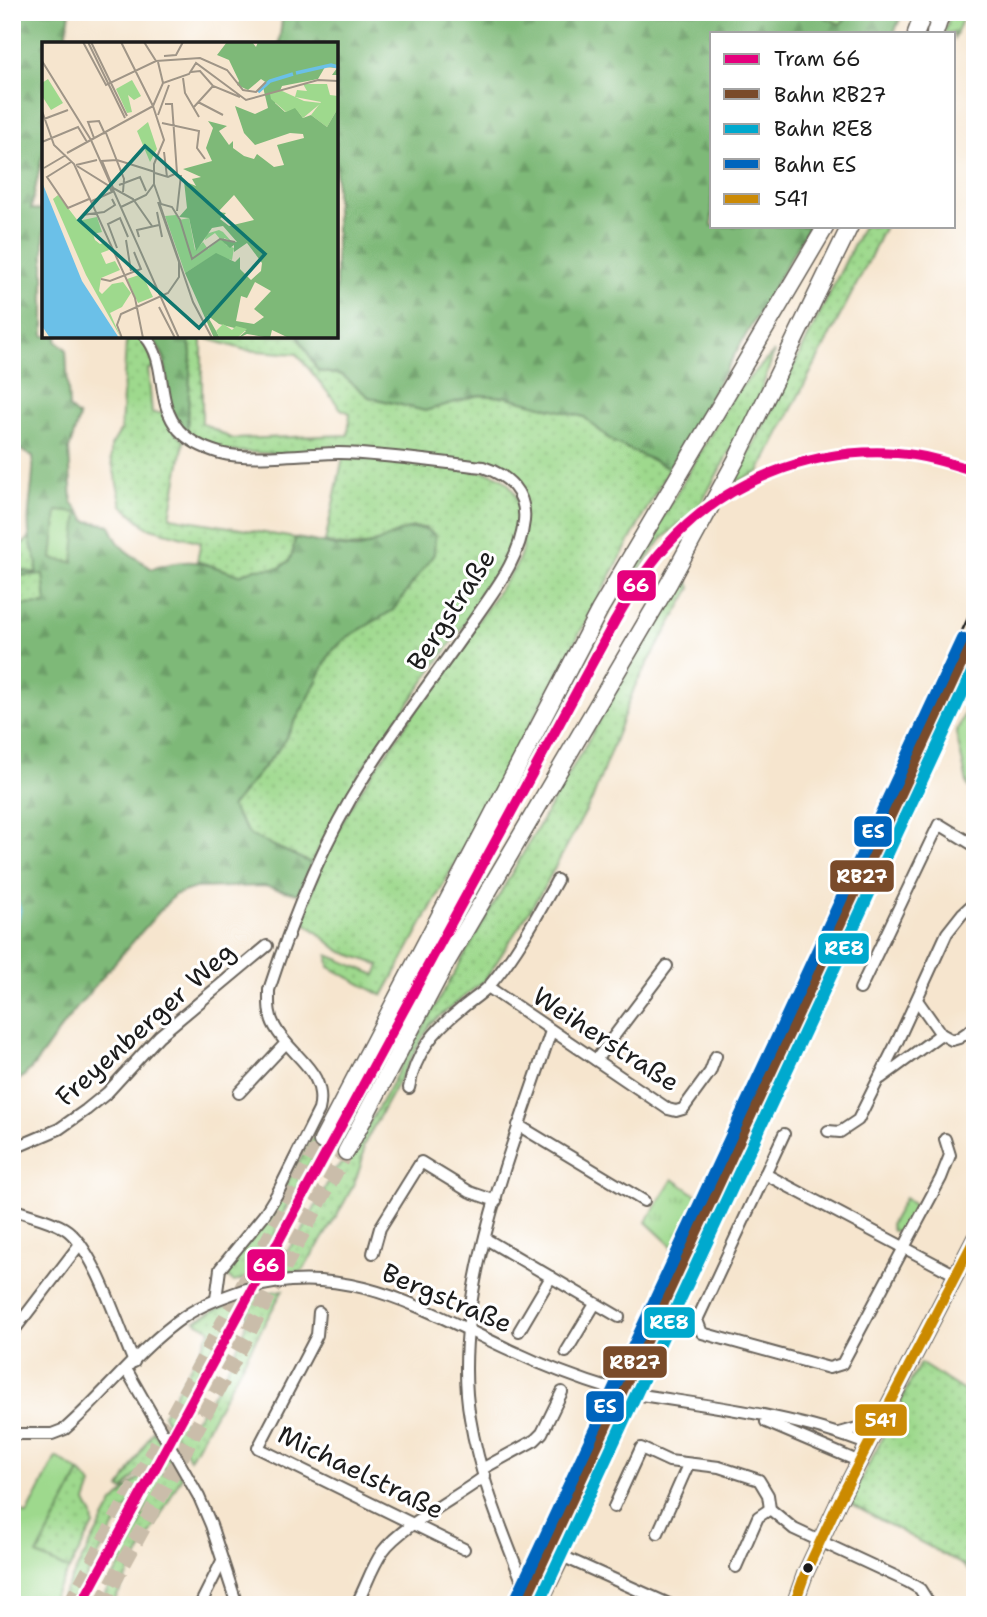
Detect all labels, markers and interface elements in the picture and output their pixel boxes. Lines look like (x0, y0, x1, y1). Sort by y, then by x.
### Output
legend (710, 32, 956, 228)
inset map (42, 42, 338, 338)
text: Tram 66 (774, 45, 861, 73)
text: Bahn RB27 (774, 81, 886, 109)
text: Bahn RE8 (774, 115, 874, 143)
text: Bahn ES (774, 151, 857, 179)
text: 541 (774, 185, 809, 213)
street label: Bergstraße (398, 542, 503, 677)
line badge: 66 (616, 569, 657, 602)
text: 66 (623, 573, 649, 598)
line badge: ES (853, 815, 893, 848)
text: ES (861, 819, 885, 844)
line badge: RB27 (829, 859, 895, 893)
text: RB27 (836, 864, 888, 889)
line badge: RE8 (817, 932, 870, 965)
street label: Freyenberger Weg (48, 934, 242, 1114)
text: RE8 (824, 936, 864, 961)
street label: Weiherstraße (526, 978, 686, 1099)
line badge: 66 (246, 1248, 286, 1282)
text: 66 (253, 1253, 279, 1278)
street label: Bergstraße (377, 1254, 518, 1341)
line badge: RE8 (643, 1306, 696, 1339)
text: RE8 (649, 1310, 689, 1335)
line badge: RB27 (602, 1345, 668, 1379)
text: RB27 (609, 1350, 661, 1375)
line badge: ES (585, 1390, 625, 1423)
text: ES (593, 1394, 617, 1419)
line badge: 541 (854, 1403, 908, 1437)
text: 541 (865, 1408, 897, 1433)
street label: Michaelstraße (272, 1416, 450, 1527)
unlabelled marker (801, 1561, 815, 1575)

